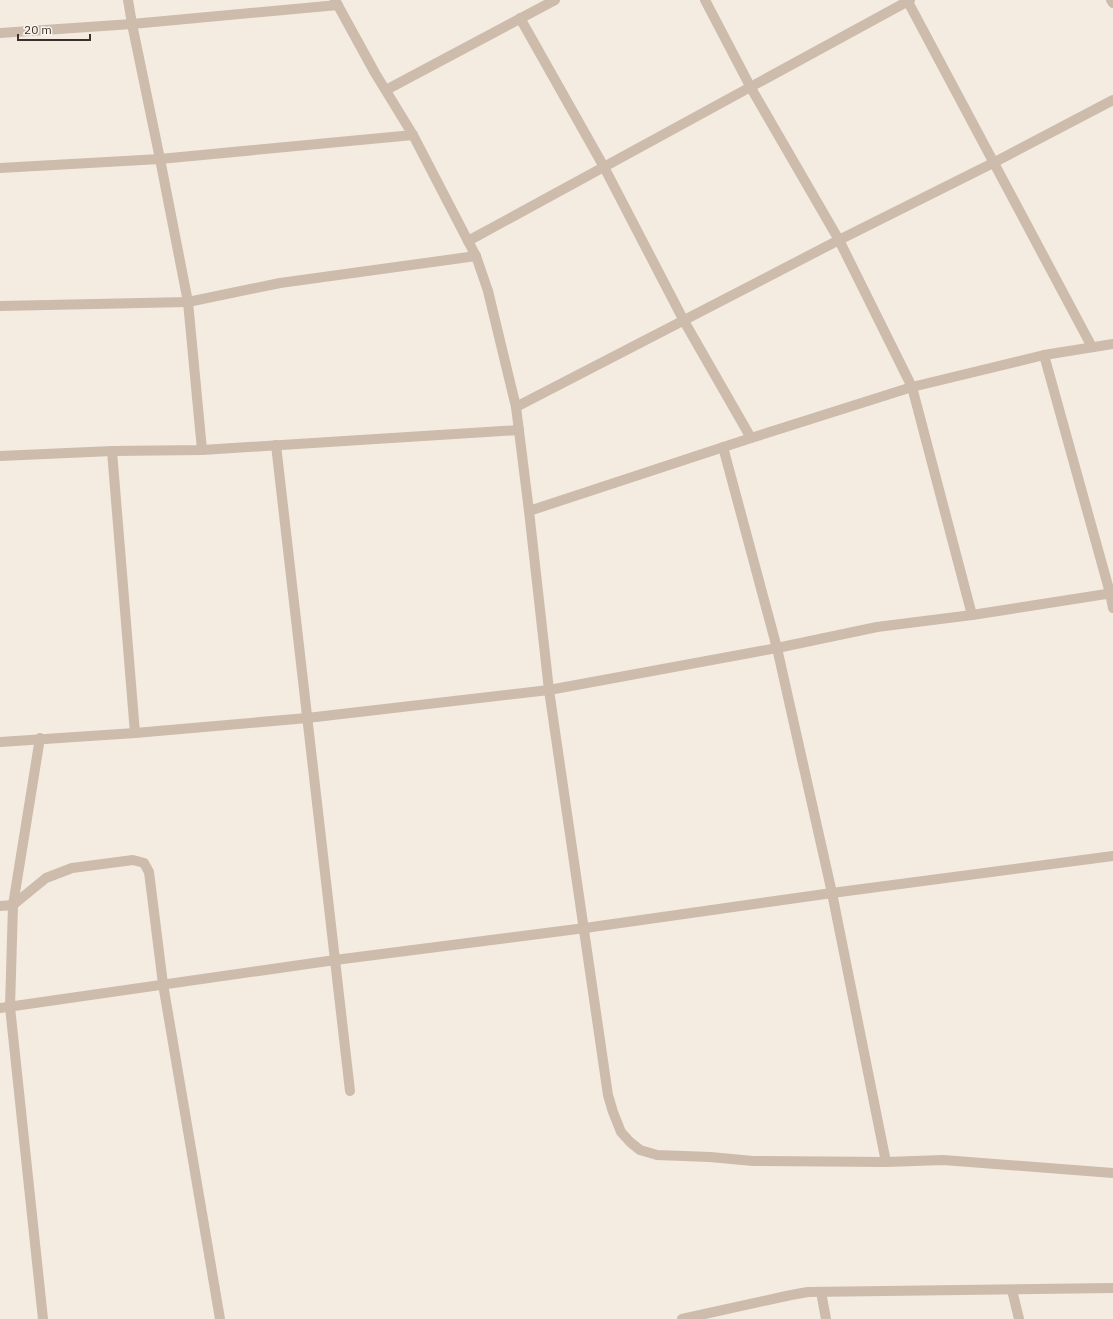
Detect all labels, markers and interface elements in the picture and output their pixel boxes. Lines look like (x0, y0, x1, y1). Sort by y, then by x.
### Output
scale bar (18, 16, 90, 42)
text: 20 m (24, 22, 52, 37)

